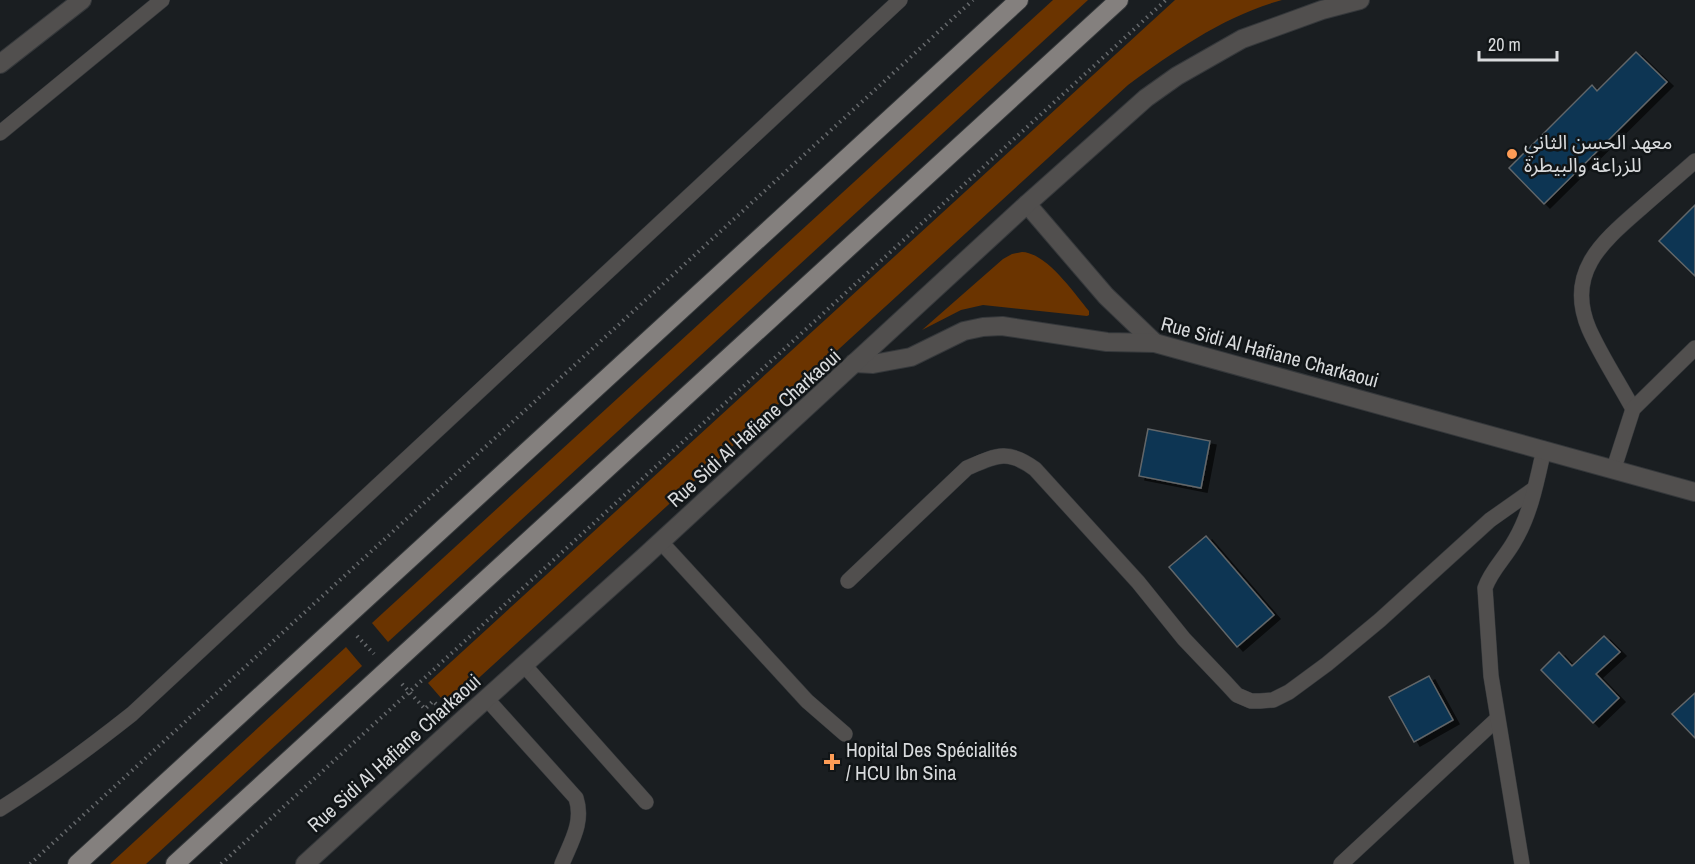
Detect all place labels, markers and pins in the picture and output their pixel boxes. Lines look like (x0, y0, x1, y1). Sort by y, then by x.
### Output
place label: معهد الحسن الثاني للزراعة والبيطرة (1524, 128, 1672, 178)
marker: معهد الحسن الثاني للزراعة والبيطرة (1505, 147, 1519, 161)
place label: Hopital Des Spécialités / HCU Ibn Sina (846, 736, 1017, 786)
marker: Hopital Des Spécialités / HCU Ibn Sina (823, 753, 841, 771)

